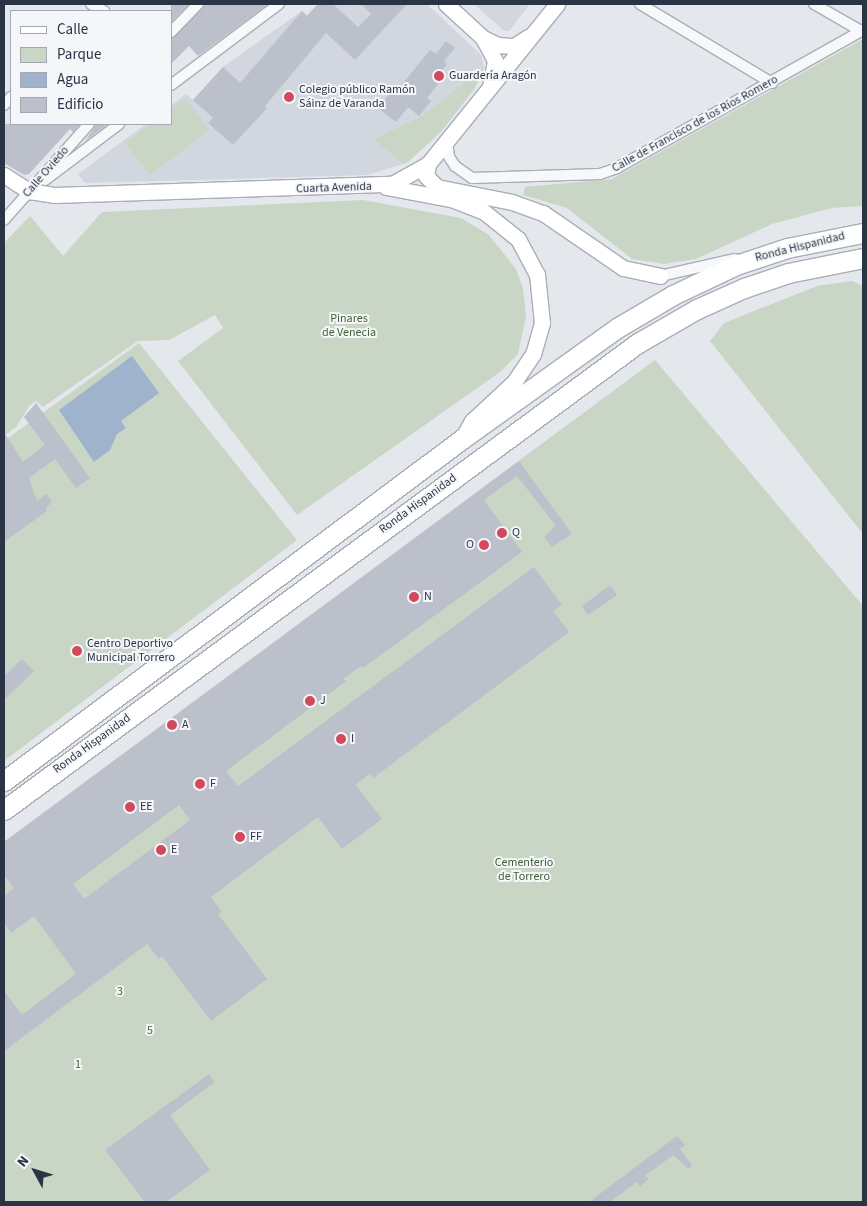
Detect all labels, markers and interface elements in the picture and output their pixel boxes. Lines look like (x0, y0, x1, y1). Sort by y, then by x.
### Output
legend (10, 10, 172, 125)
text: Calle (57, 19, 88, 40)
text: Parque (57, 44, 101, 65)
text: Agua (57, 69, 88, 90)
place label: Guardería Aragón (449, 69, 537, 83)
marker: Guardería Aragón (433, 70, 445, 82)
street label: Calle de Francisco de los Ríos Romero (610, 72, 780, 176)
place label: Colegio público Ramón Sáinz de Varanda (299, 83, 415, 111)
marker: Colegio público Ramón Sáinz de Varanda (283, 91, 295, 103)
text: Edificio (57, 94, 104, 115)
street label: Calle Oviedo (20, 143, 72, 201)
street label: Cuarta Avenida (296, 179, 372, 197)
street label: Ronda Hispanidad (754, 229, 846, 265)
park label: Pinares de Venecia (322, 312, 376, 340)
street label: Ronda Hispanidad (377, 471, 459, 537)
place label: Q (512, 526, 520, 540)
marker: Q (496, 527, 508, 539)
place label: O (466, 538, 474, 552)
marker: O (478, 539, 490, 551)
place label: N (424, 590, 432, 604)
marker: N (408, 591, 420, 603)
place label: Centro Deportivo Municipal Torrero (87, 637, 175, 665)
marker: Centro Deportivo Municipal Torrero (71, 645, 83, 657)
place label: J (320, 694, 326, 708)
marker: J (304, 695, 316, 707)
street label: Ronda Hispanidad (51, 711, 133, 777)
place label: A (182, 718, 189, 732)
marker: A (166, 719, 178, 731)
place label: I (351, 732, 354, 746)
marker: I (335, 733, 347, 745)
place label: F (210, 777, 216, 791)
marker: F (194, 778, 206, 790)
place label: EE (140, 800, 153, 814)
marker: EE (124, 801, 136, 813)
place label: FF (250, 830, 262, 844)
marker: FF (234, 831, 246, 843)
place label: E (171, 843, 177, 857)
marker: E (155, 844, 167, 856)
park label: Cementerio de Torrero (495, 856, 553, 884)
park label: 3 (117, 985, 123, 999)
park label: 5 (147, 1024, 153, 1038)
park label: 1 (75, 1058, 81, 1072)
north arrow (10, 1146, 60, 1196)
text: N (13, 1152, 34, 1171)

